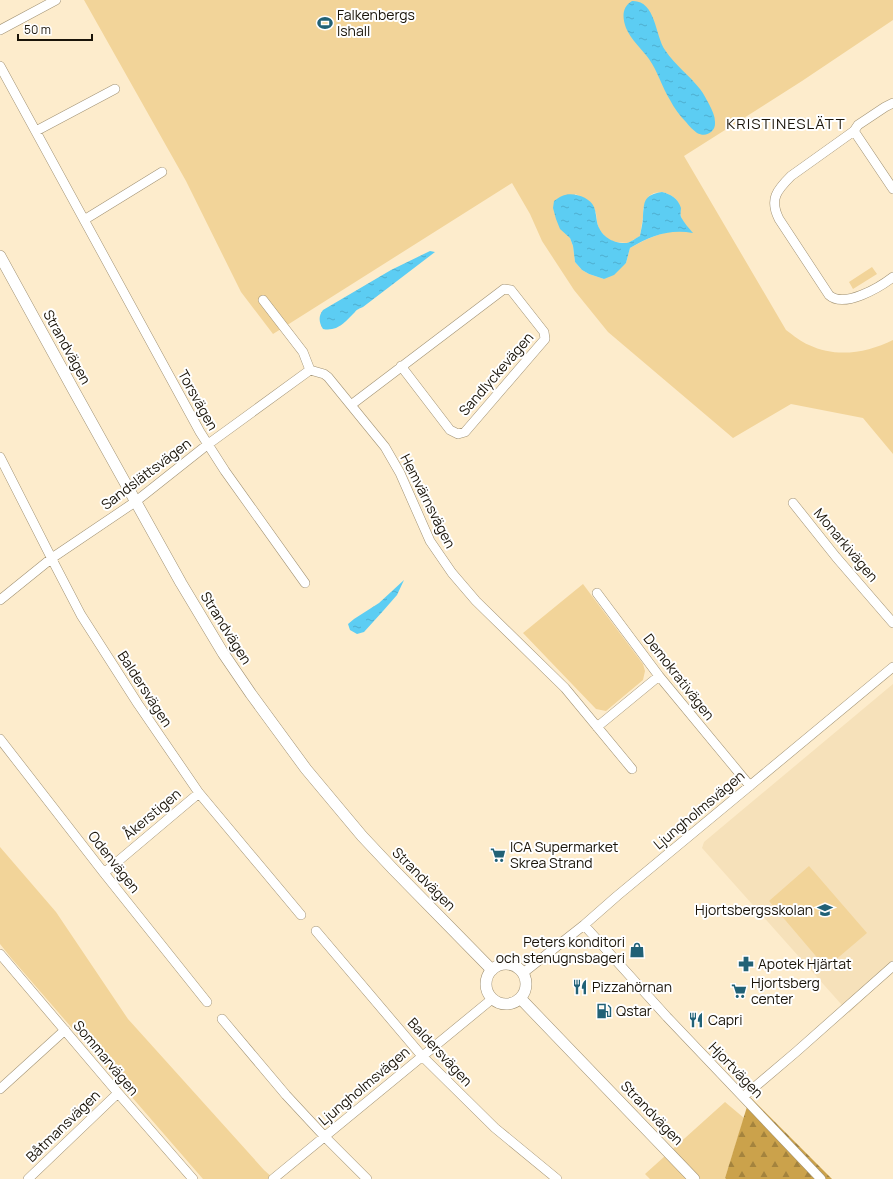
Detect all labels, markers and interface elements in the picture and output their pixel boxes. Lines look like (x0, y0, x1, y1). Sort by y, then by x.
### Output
place label: Falkenbergs Ishall (337, 5, 415, 40)
sports icon: Falkenbergs Ishall (316, 14, 334, 32)
scale bar (18, 16, 92, 42)
text: 50 m (24, 21, 51, 38)
district label: KRISTINESLÄTT (726, 113, 846, 134)
street label: Strandvägen (39, 306, 96, 387)
street label: Sandlyckevägen (454, 328, 537, 419)
street label: Torsvägen (174, 366, 223, 433)
street label: Sandslättsvägen (97, 434, 194, 514)
street label: Hemvärnsvägen (397, 450, 460, 551)
street label: Monarkivägen (810, 504, 883, 585)
street label: Strandvägen (197, 588, 256, 668)
street label: Demokrativägen (640, 630, 719, 724)
street label: Baldersvägen (114, 647, 177, 730)
street label: Ljungholmsvägen (649, 766, 748, 853)
street label: Åkerstigen (119, 784, 184, 843)
street label: Odenvägen (84, 827, 145, 897)
place label: ICA Supermarket Skrea Strand (510, 837, 619, 872)
street label: Strandvägen (389, 843, 460, 914)
supermarket icon: ICA Supermarket Skrea Strand (489, 846, 507, 864)
place label: Hjortsbergsskolan (695, 900, 813, 919)
school or university icon: Hjortsbergsskolan (816, 901, 834, 919)
place label: Peters konditori och stenugnsbageri (496, 932, 625, 967)
shop icon: Peters konditori och stenugnsbageri (628, 941, 646, 959)
place label: Apotek Hjärtat (758, 954, 852, 973)
pharmacy icon: Apotek Hjärtat (737, 955, 755, 973)
place label: Hjortsberg center (751, 973, 820, 1008)
place label: Pizzahörnan (592, 977, 672, 996)
restaurant icon: Pizzahörnan (571, 978, 589, 996)
supermarket icon: Hjortsberg center (730, 982, 748, 1000)
place label: Qstar (616, 1001, 652, 1020)
fuel station icon: Qstar (595, 1002, 613, 1020)
place label: Capri (708, 1010, 742, 1029)
restaurant icon: Capri (687, 1011, 705, 1029)
street label: Baldersvägen (404, 1013, 477, 1090)
street label: Sommarvägen (69, 1016, 143, 1099)
street label: Hjortvägen (705, 1037, 768, 1102)
street label: Ljungholmsvägen (314, 1042, 413, 1129)
street label: Strandvägen (617, 1076, 688, 1149)
street label: Båtmansvägen (22, 1085, 104, 1166)

